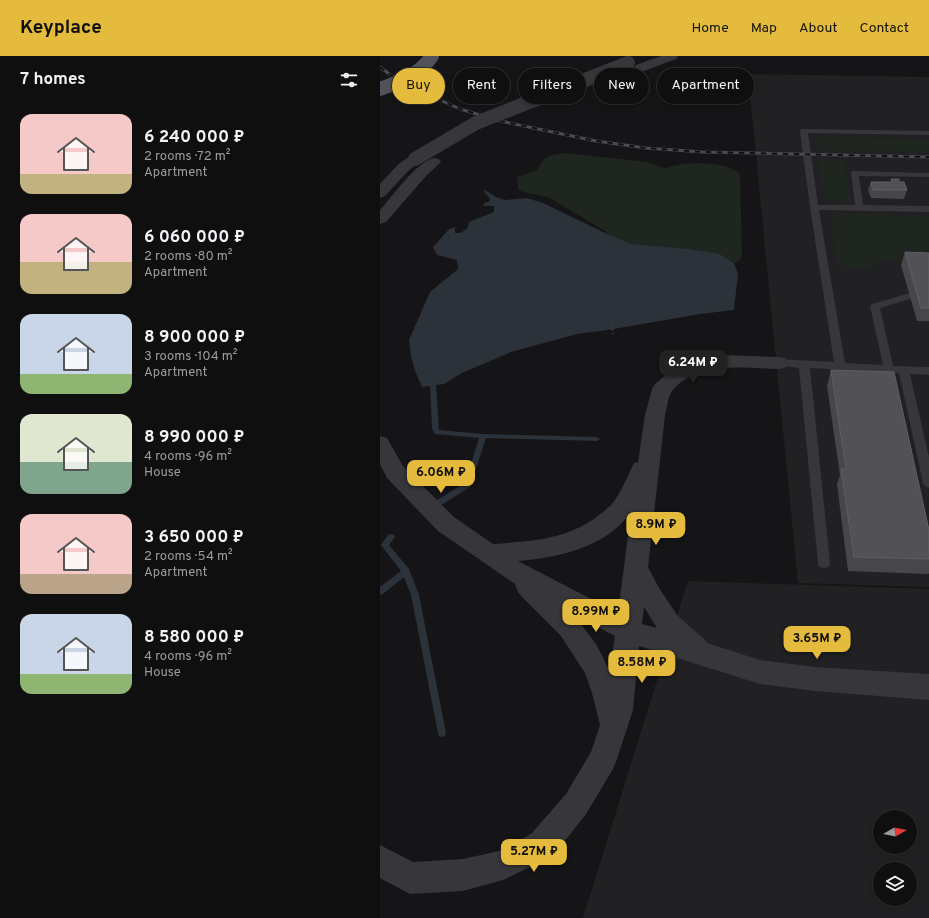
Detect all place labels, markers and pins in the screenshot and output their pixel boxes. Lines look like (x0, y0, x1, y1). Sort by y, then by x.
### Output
pin: 6.24M ₽ (656, 350, 730, 384)
pin: 6.06M ₽ (404, 460, 478, 494)
pin: 8.9M ₽ (623, 512, 689, 546)
pin: 8.99M ₽ (559, 599, 633, 633)
pin: 3.65M ₽ (780, 626, 854, 660)
pin: 8.58M ₽ (605, 650, 679, 684)
pin: 5.27M ₽ (497, 839, 571, 873)

